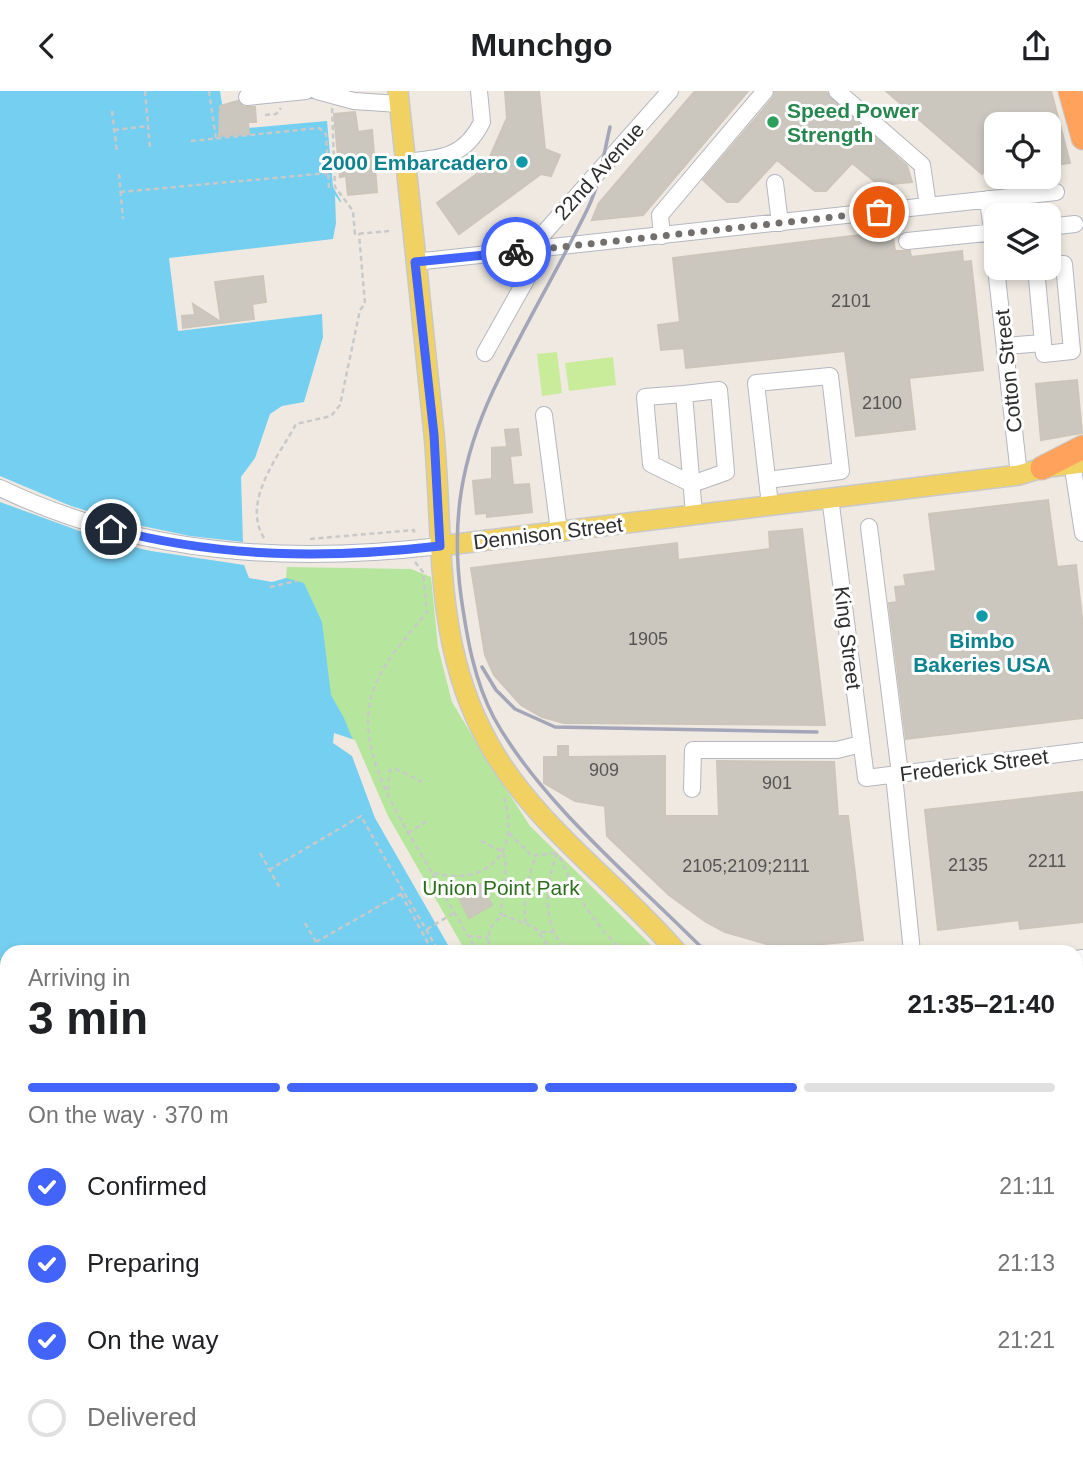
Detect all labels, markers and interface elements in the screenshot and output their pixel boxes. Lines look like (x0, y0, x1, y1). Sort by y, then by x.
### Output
icon: back (28, 27, 66, 65)
text: Munchgo (470, 27, 613, 63)
icon: share (1017, 27, 1055, 65)
place label: Speed Power Strength (787, 99, 919, 146)
map controls (984, 112, 1061, 280)
button: locate (984, 112, 1061, 189)
marker: Speed Power Strength (765, 114, 781, 130)
street label: 22nd Avenue (550, 118, 648, 224)
place label: 2000 Embarcadero (321, 151, 508, 174)
marker: 2000 Embarcadero (514, 154, 530, 170)
pin (849, 182, 909, 242)
icon: bag (860, 193, 898, 231)
button: layers (984, 203, 1061, 280)
courier (481, 217, 551, 287)
icon: bike (497, 233, 535, 271)
house number: 2101 (831, 291, 871, 311)
street label: Cotton Street (990, 308, 1026, 434)
house number: 2100 (862, 393, 902, 413)
pin (81, 499, 141, 559)
icon: home (92, 510, 130, 548)
street label: Dennison Street (472, 512, 624, 554)
street label: King Street (830, 585, 866, 691)
marker: Bimbo Bakeries USA (974, 608, 990, 624)
house number: 1905 (628, 629, 668, 649)
place label: Bimbo Bakeries USA (913, 629, 1051, 676)
street label: Frederick Street (898, 744, 1050, 786)
house number: 909 (589, 760, 619, 780)
house number: 901 (762, 773, 792, 793)
house number: 2211 (1028, 851, 1066, 871)
house number: 2135 (948, 855, 988, 875)
house number: 2105;2109;2111 (682, 856, 810, 876)
park label: Union Point Park (422, 876, 580, 899)
text: Arriving in (28, 965, 130, 991)
text: 21:35–21:40 (908, 989, 1055, 1019)
text: 3 min (28, 992, 148, 1044)
text: On the way · 370 m (28, 1102, 229, 1128)
icon: check (28, 1168, 66, 1206)
text: Confirmed (87, 1171, 207, 1201)
text: 21:11 (999, 1173, 1055, 1199)
icon: check (28, 1245, 66, 1283)
text: Preparing (87, 1248, 200, 1278)
text: 21:13 (997, 1250, 1055, 1276)
icon: check (28, 1322, 66, 1360)
text: On the way (87, 1325, 219, 1355)
text: 21:21 (997, 1327, 1055, 1353)
text: Delivered (87, 1402, 197, 1432)

